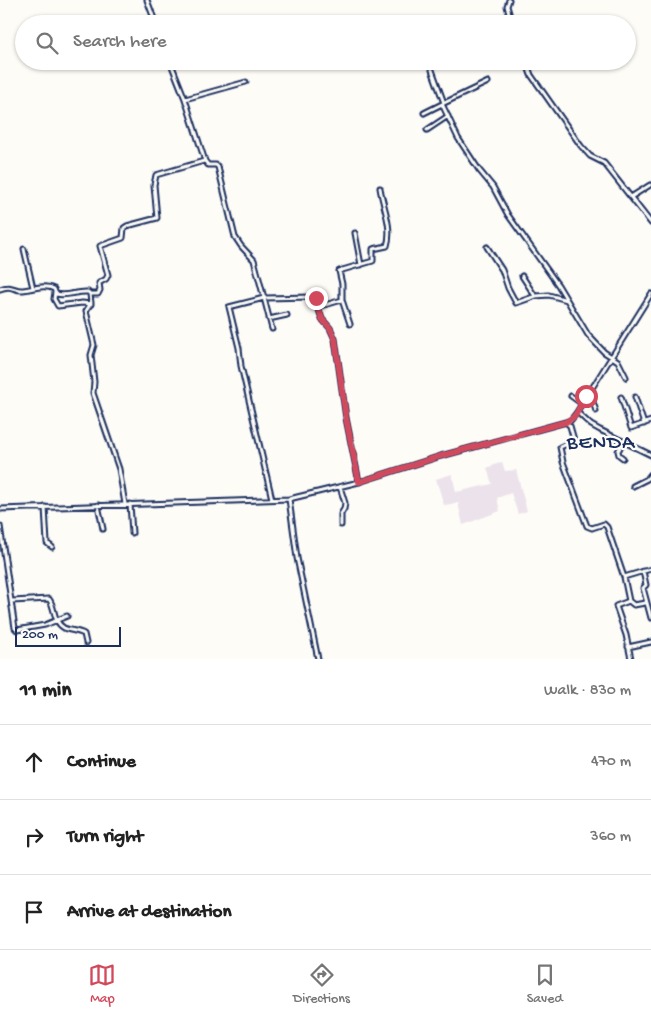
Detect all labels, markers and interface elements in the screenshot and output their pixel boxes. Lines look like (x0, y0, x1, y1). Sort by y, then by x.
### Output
search box (15, 15, 636, 70)
icon: search (33, 29, 61, 57)
text: Search here (73, 31, 167, 54)
route end (305, 287, 328, 310)
route start (575, 385, 598, 408)
district label: BENDA (566, 432, 636, 457)
scale bar (15, 624, 121, 647)
text: 200 m (22, 627, 58, 644)
text: 11 min (20, 679, 71, 704)
text: Walk · 830 m (544, 682, 631, 701)
icon: ahead (20, 748, 48, 776)
text: Continue (67, 751, 136, 774)
text: 470 m (591, 753, 631, 772)
icon: right (20, 823, 48, 851)
text: Turn right (67, 826, 143, 849)
text: 360 m (590, 828, 631, 847)
icon: arrive (20, 898, 48, 926)
text: Arrive at destination (67, 901, 231, 924)
tab: Map (88, 961, 116, 1008)
tab: Directions (293, 961, 350, 1008)
tab: Saved (527, 961, 563, 1008)

